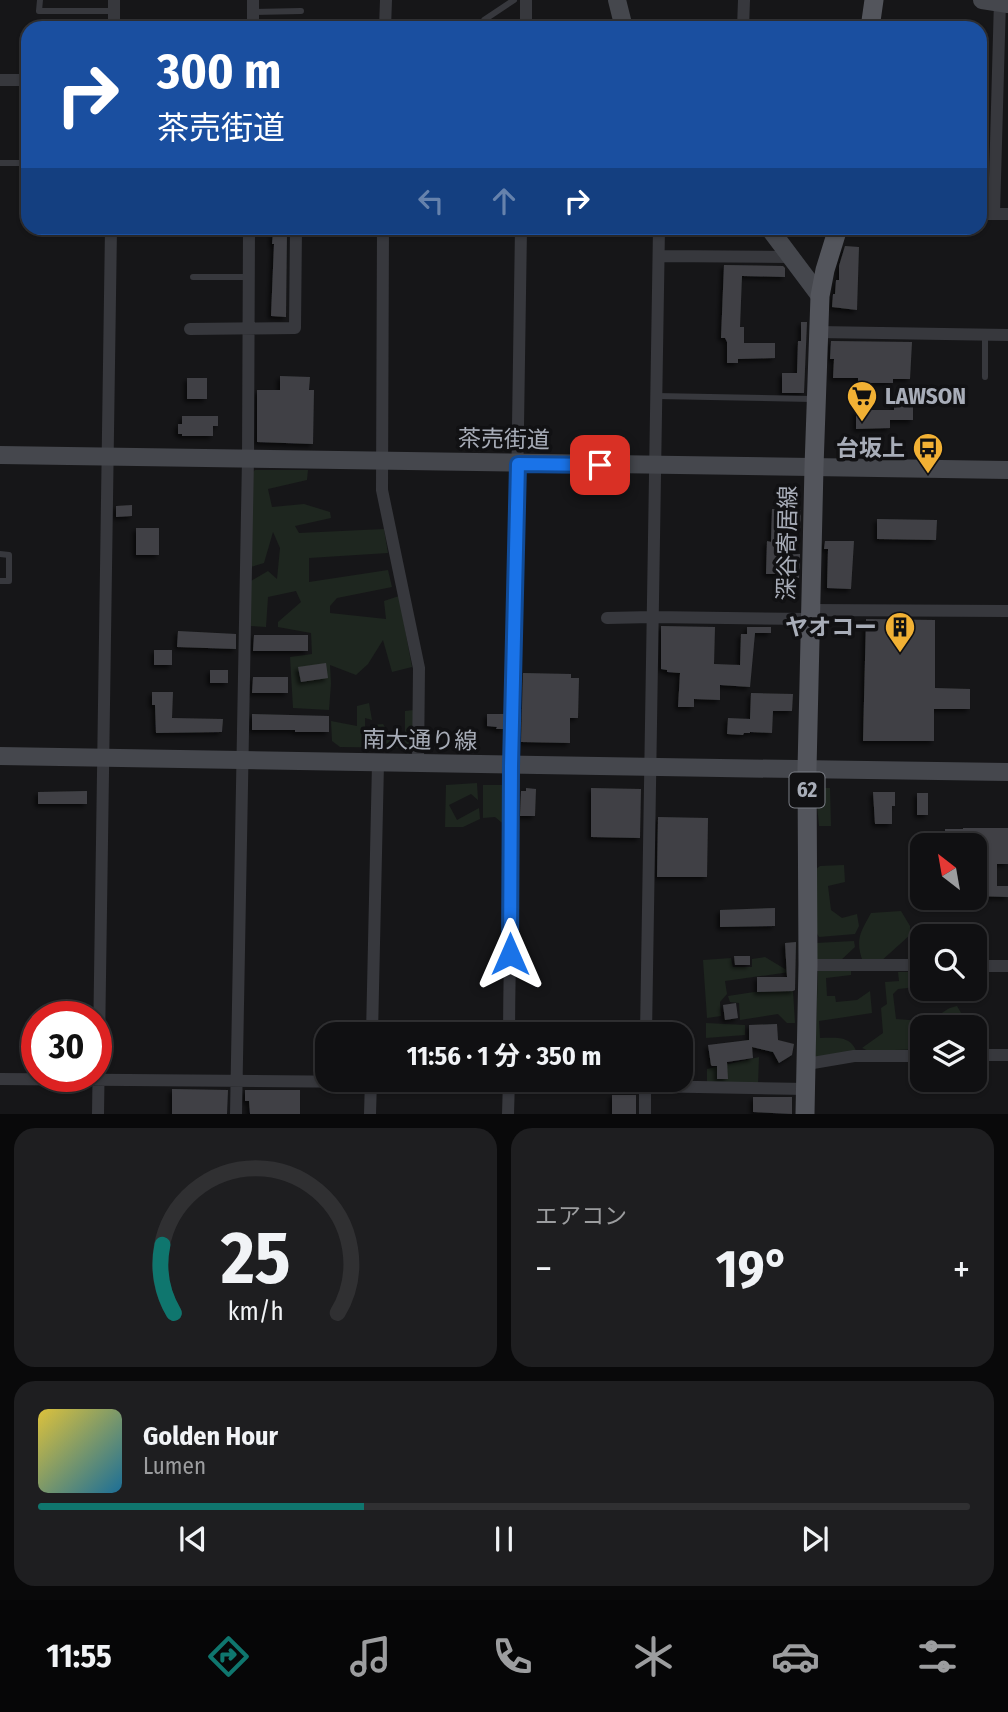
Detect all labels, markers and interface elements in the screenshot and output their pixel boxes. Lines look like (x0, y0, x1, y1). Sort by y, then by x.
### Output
text: 300 m (157, 42, 281, 101)
icon: right (42, 49, 133, 140)
text: 茶売街道 (157, 109, 285, 147)
icon: left (412, 182, 450, 220)
icon: ahead (485, 182, 523, 220)
icon: right (558, 182, 596, 220)
supermarket icon: LAWSON (845, 379, 879, 423)
place label: LAWSON (885, 382, 966, 410)
street label: 茶売街道 (458, 424, 550, 454)
bus stop icon: 台坂上 (911, 431, 945, 475)
place label: 台坂上 (836, 434, 905, 462)
pin (570, 435, 630, 495)
icon: arrive (581, 446, 619, 484)
street label: 深谷寄居線 (772, 485, 802, 601)
building icon: ヤオコー (883, 610, 917, 654)
place label: ヤオコー (785, 613, 877, 641)
street label: 南大通り線 (362, 725, 478, 755)
road number: 62 (790, 772, 824, 808)
north arrow (910, 833, 987, 910)
map controls (910, 833, 987, 1092)
position arrow (473, 917, 547, 991)
button: search (910, 924, 987, 1001)
speed limit sign: 30 (21, 1001, 112, 1092)
button: layers (910, 1015, 987, 1092)
text: 11:56 · 1 分 · 350 m (407, 1041, 601, 1072)
text: エアコン (535, 1202, 627, 1230)
text: 25 (220, 1216, 290, 1303)
text: 19° (716, 1238, 789, 1301)
text: − (535, 1246, 552, 1292)
text: + (953, 1246, 970, 1292)
text: km/h (228, 1297, 283, 1327)
text: Golden Hour (143, 1421, 278, 1452)
text: Lumen (143, 1452, 206, 1480)
icon: previous (174, 1520, 212, 1558)
icon: pause (485, 1520, 523, 1558)
icon: next (796, 1520, 834, 1558)
icon: directions (204, 1632, 253, 1681)
icon: music (346, 1632, 395, 1681)
icon: phone (488, 1632, 537, 1681)
icon: climate (629, 1632, 678, 1681)
icon: car (771, 1632, 820, 1681)
icon: filters (913, 1632, 962, 1681)
text: 11:55 (46, 1637, 112, 1675)

